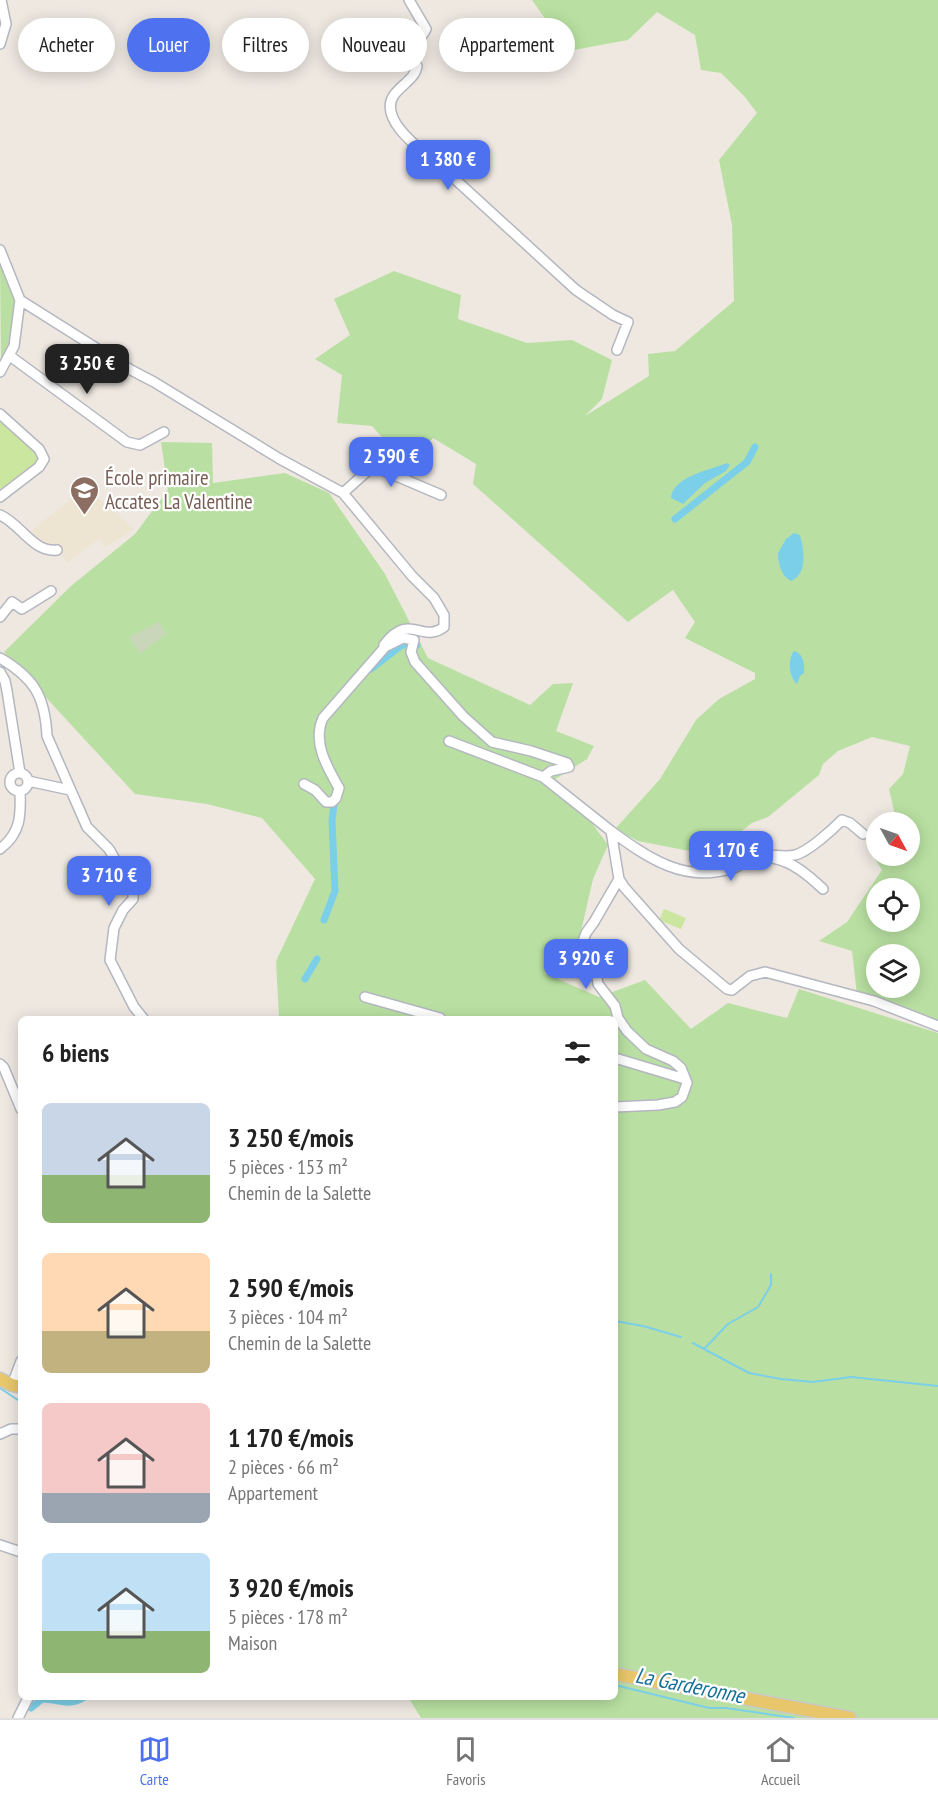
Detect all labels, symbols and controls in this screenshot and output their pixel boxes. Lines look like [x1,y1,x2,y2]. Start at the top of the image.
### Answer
chip: Acheter [18,18,115,72]
chip: Louer [127,18,210,72]
chip: Filtres [222,18,309,72]
chip: Nouveau [321,18,427,72]
chip: Appartement [439,18,575,72]
pin: 1 380 € [393,140,503,191]
text: 1 380 € [420,146,476,172]
pin: 3 250 € [32,344,142,395]
text: 3 250 € [59,350,115,376]
pin: 2 590 € [336,437,446,488]
text: 2 590 € [363,443,419,469]
place label: École primaire Accates La Valentine [105,464,253,515]
school or university icon: École primaire Accates La Valentine [68,474,100,516]
north arrow [866,812,920,866]
map controls [866,812,920,998]
pin: 1 170 € [676,831,786,882]
text: 1 170 € [703,837,759,863]
pin: 3 710 € [54,856,164,907]
text: 3 710 € [81,862,137,888]
button: locate [866,878,920,932]
pin: 3 920 € [531,939,641,990]
button: layers [866,944,920,998]
text: 3 920 € [558,945,614,971]
text: 6 biens [42,1036,109,1069]
icon: filters [561,1036,594,1069]
text: 3 250 €/mois [228,1121,354,1154]
icon: home [90,1127,162,1199]
text: 5 pièces · 153 m² [228,1154,348,1180]
text: Chemin de la Salette [228,1180,371,1206]
text: 2 590 €/mois [228,1271,354,1304]
icon: home [90,1277,162,1349]
text: 3 pièces · 104 m² [228,1304,348,1330]
text: Chemin de la Salette [228,1330,371,1356]
text: 1 170 €/mois [228,1421,354,1454]
icon: home [90,1427,162,1499]
text: 2 pièces · 66 m² [228,1454,339,1480]
text: Appartement [228,1480,318,1506]
text: 3 920 €/mois [228,1571,354,1604]
icon: home [90,1577,162,1649]
text: 5 pièces · 178 m² [228,1604,348,1630]
text: Maison [228,1630,277,1656]
water label: La Garderonne [633,1661,749,1710]
tab: Carte [138,1733,171,1789]
tab: Favoris [446,1733,486,1789]
tab: Accueil [761,1733,800,1789]

